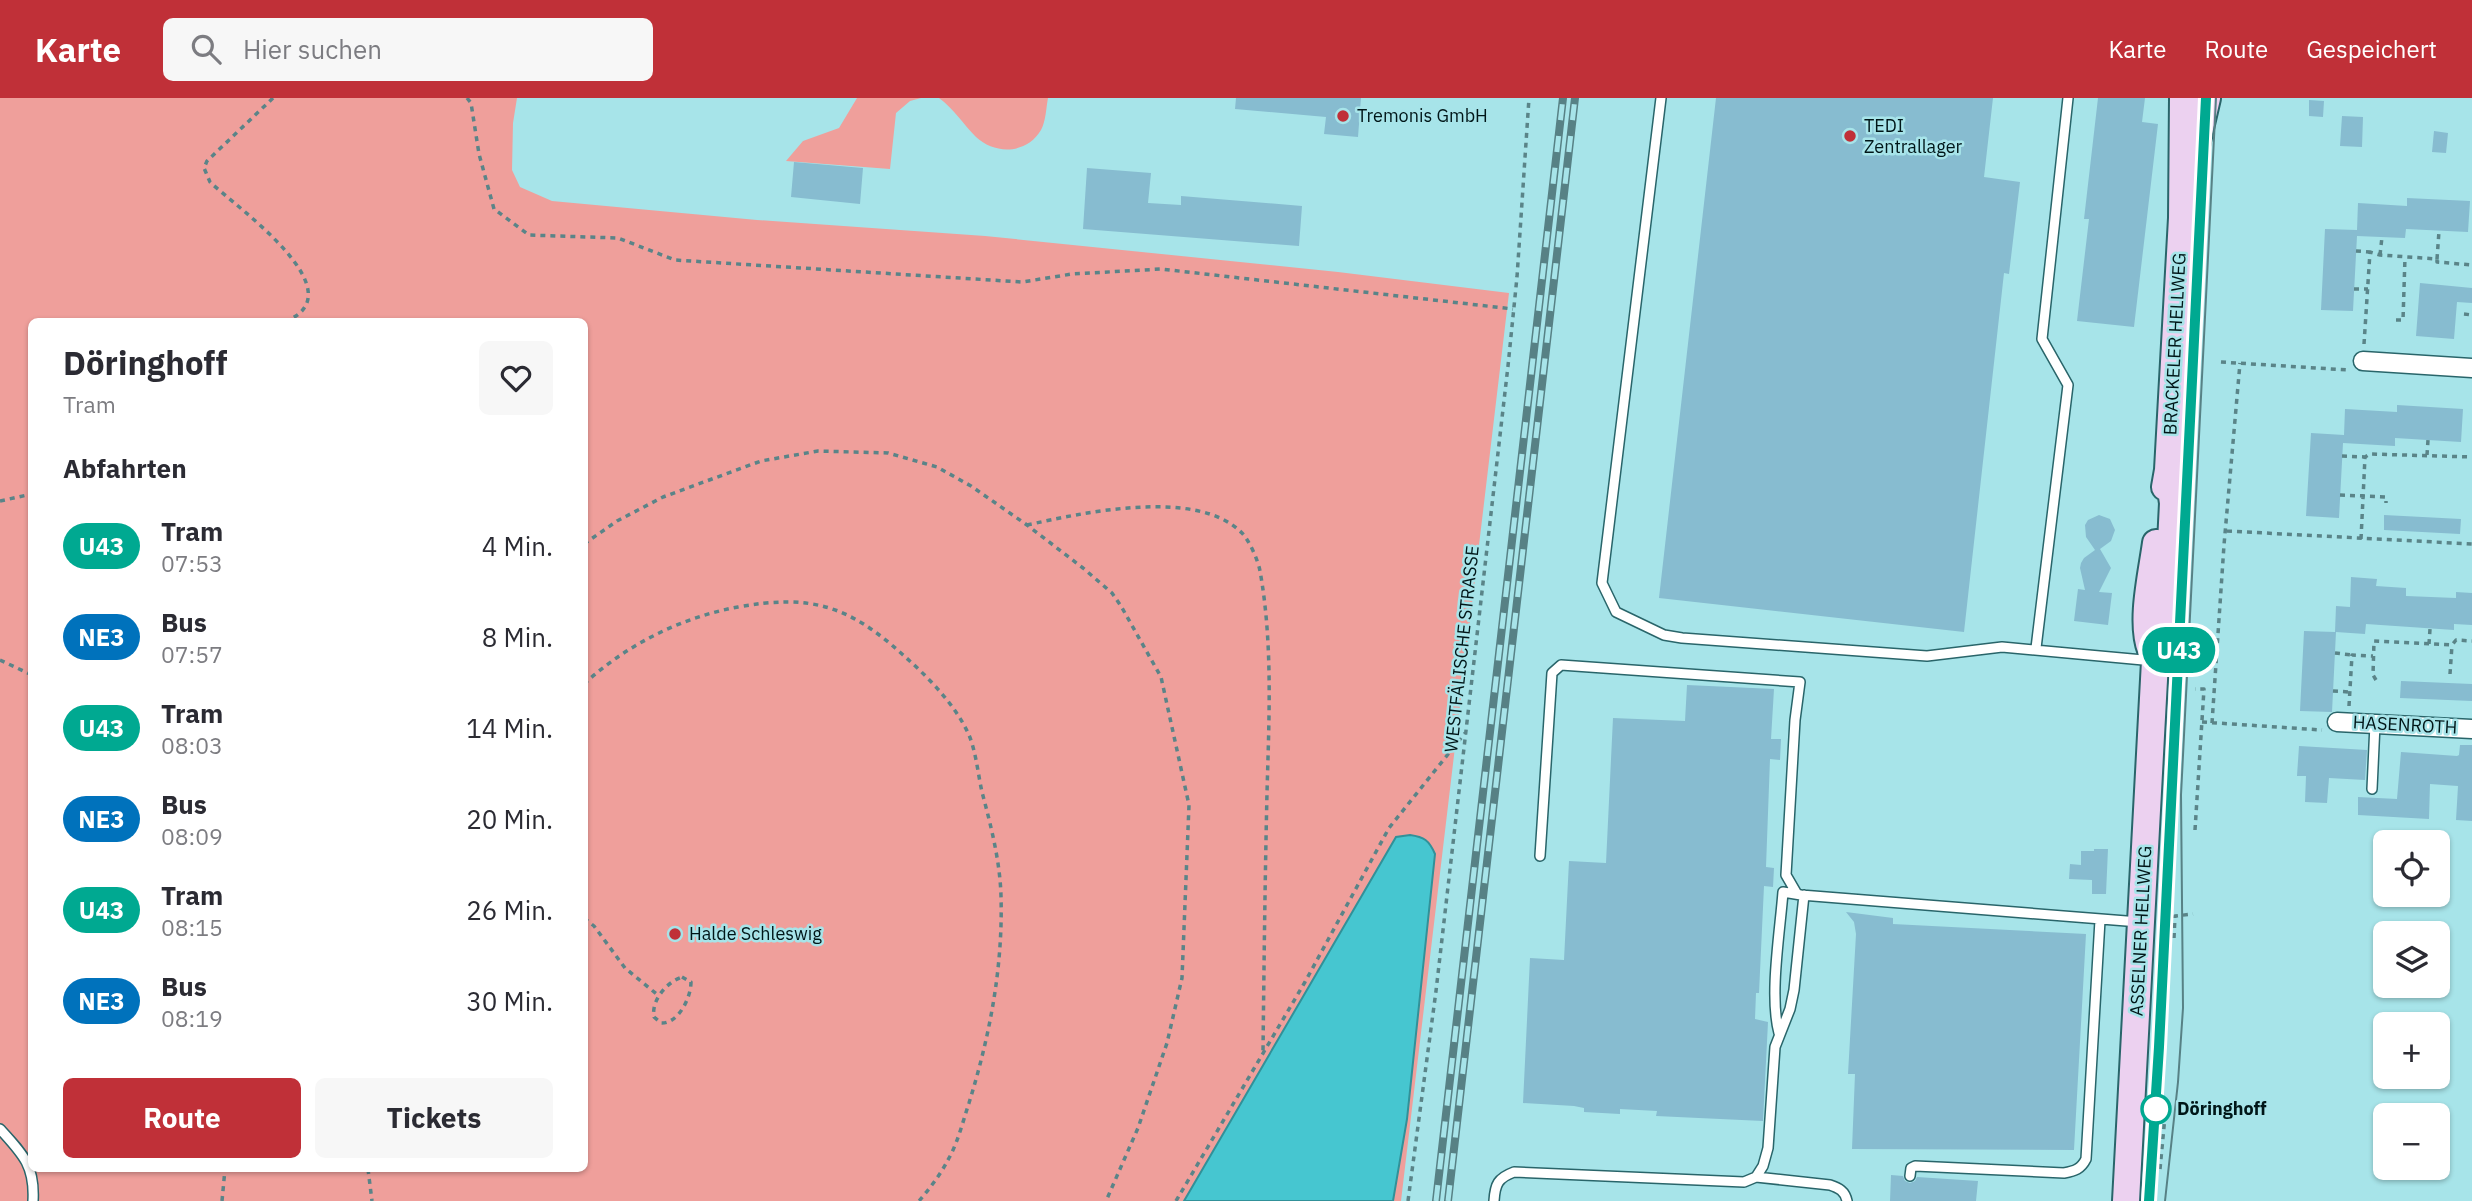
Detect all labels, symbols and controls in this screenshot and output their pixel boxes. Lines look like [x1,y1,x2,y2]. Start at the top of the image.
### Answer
search box [163,18,653,81]
text: Karte [35,28,121,71]
icon: search [187,30,225,68]
text: Hier suchen [243,32,382,66]
text: Karte [2108,33,2167,65]
text: Route [2205,33,2268,65]
text: Gespeichert [2306,33,2437,65]
place label: Tremonis GmbH [1357,104,1488,127]
marker: Tremonis GmbH [1335,108,1351,124]
place label: TEDI Zentrallager [1864,114,1963,158]
marker: TEDI Zentrallager [1842,128,1858,144]
street label: BRACKELER HELLWEG [2158,252,2191,436]
text: Döringhoff [63,341,227,384]
button: heart [479,341,553,415]
text: Tram [63,389,116,419]
text: Abfahrten [63,451,187,485]
text: Tram [161,514,223,548]
text: 4 Min. [482,529,553,563]
text: U43 [79,530,124,562]
street label: WESTFÄLISCHE STRASSE [1439,544,1484,754]
text: 07:53 [161,548,223,578]
text: Bus [161,605,207,639]
text: 8 Min. [482,620,553,654]
text: NE3 [78,621,125,653]
line badge: U43 [2139,627,2219,673]
text: U43 [2156,634,2202,666]
text: 07:57 [161,639,223,669]
text: Tram [161,696,223,730]
street label: HASENROTH [2352,710,2458,739]
text: 14 Min. [466,711,553,745]
text: U43 [79,712,124,744]
text: 08:03 [161,730,223,760]
text: Bus [161,787,207,821]
text: 20 Min. [466,802,553,836]
text: NE3 [78,803,125,835]
text: 08:09 [161,821,223,851]
map controls [2373,830,2450,1180]
button: locate [2373,830,2450,907]
street label: ASSELNER HELLWEG [2125,845,2156,1017]
text: Tram [161,878,223,912]
text: 26 Min. [466,893,553,927]
text: U43 [79,894,124,926]
text: 08:15 [161,912,223,942]
button: layers [2373,921,2450,998]
place label: Halde Schleswig [689,922,822,945]
marker: Halde Schleswig [667,926,683,942]
text: Bus [161,969,207,1003]
text: 30 Min. [466,984,553,1018]
text: NE3 [78,985,125,1017]
text: 08:19 [161,1003,223,1033]
button: + [2373,1012,2450,1089]
button: Route [63,1078,301,1158]
button: Tickets [315,1078,553,1158]
marker: Döringhoff [2141,1094,2171,1124]
place label: Döringhoff [2177,1097,2267,1120]
button: − [2373,1103,2450,1180]

